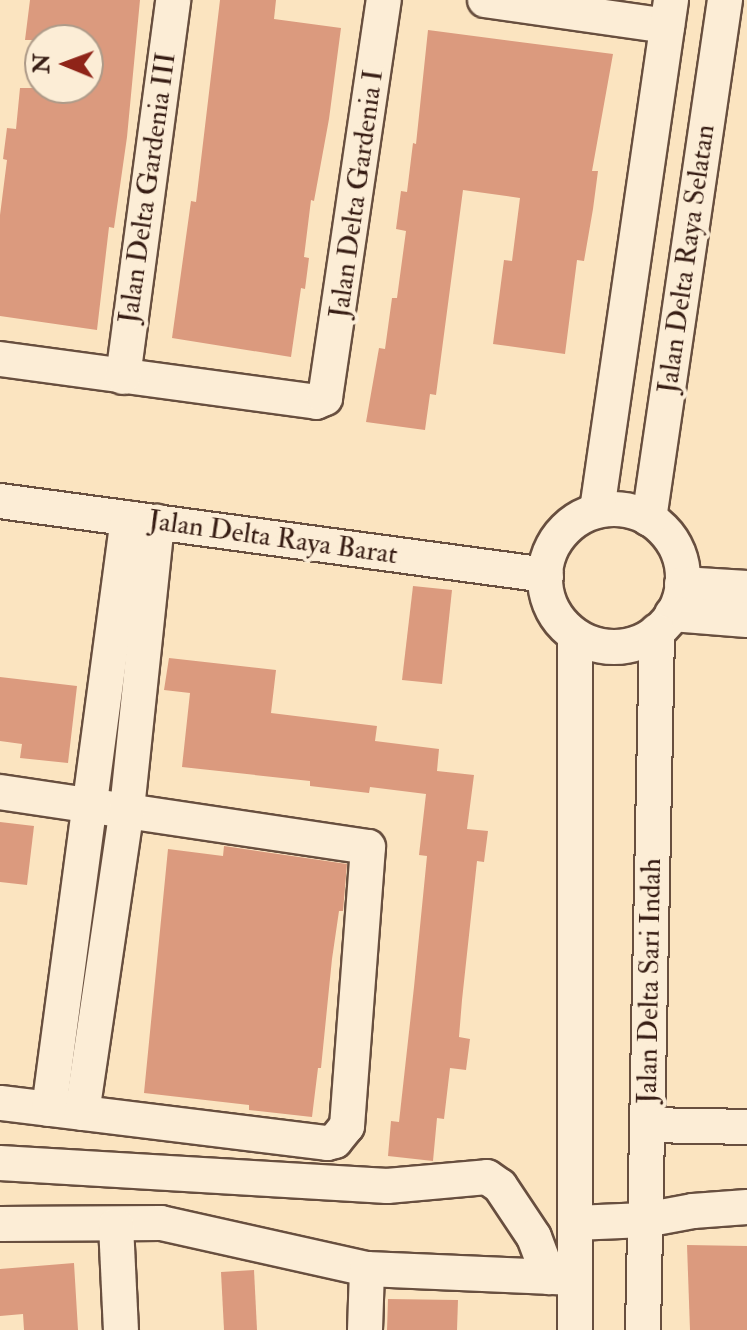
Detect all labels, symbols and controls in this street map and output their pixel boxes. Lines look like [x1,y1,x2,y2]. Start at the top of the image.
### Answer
north arrow [24,24,104,104]
street label: Jalan Delta Gardenia III [112,50,184,326]
text: N [28,54,56,74]
street label: Jalan Delta Gardenia I [323,68,391,320]
street label: Jalan Delta Raya Selatan [651,122,723,396]
street label: Jalan Delta Raya Barat [146,504,400,572]
street label: Jalan Delta Sari Indah [631,858,669,1104]

